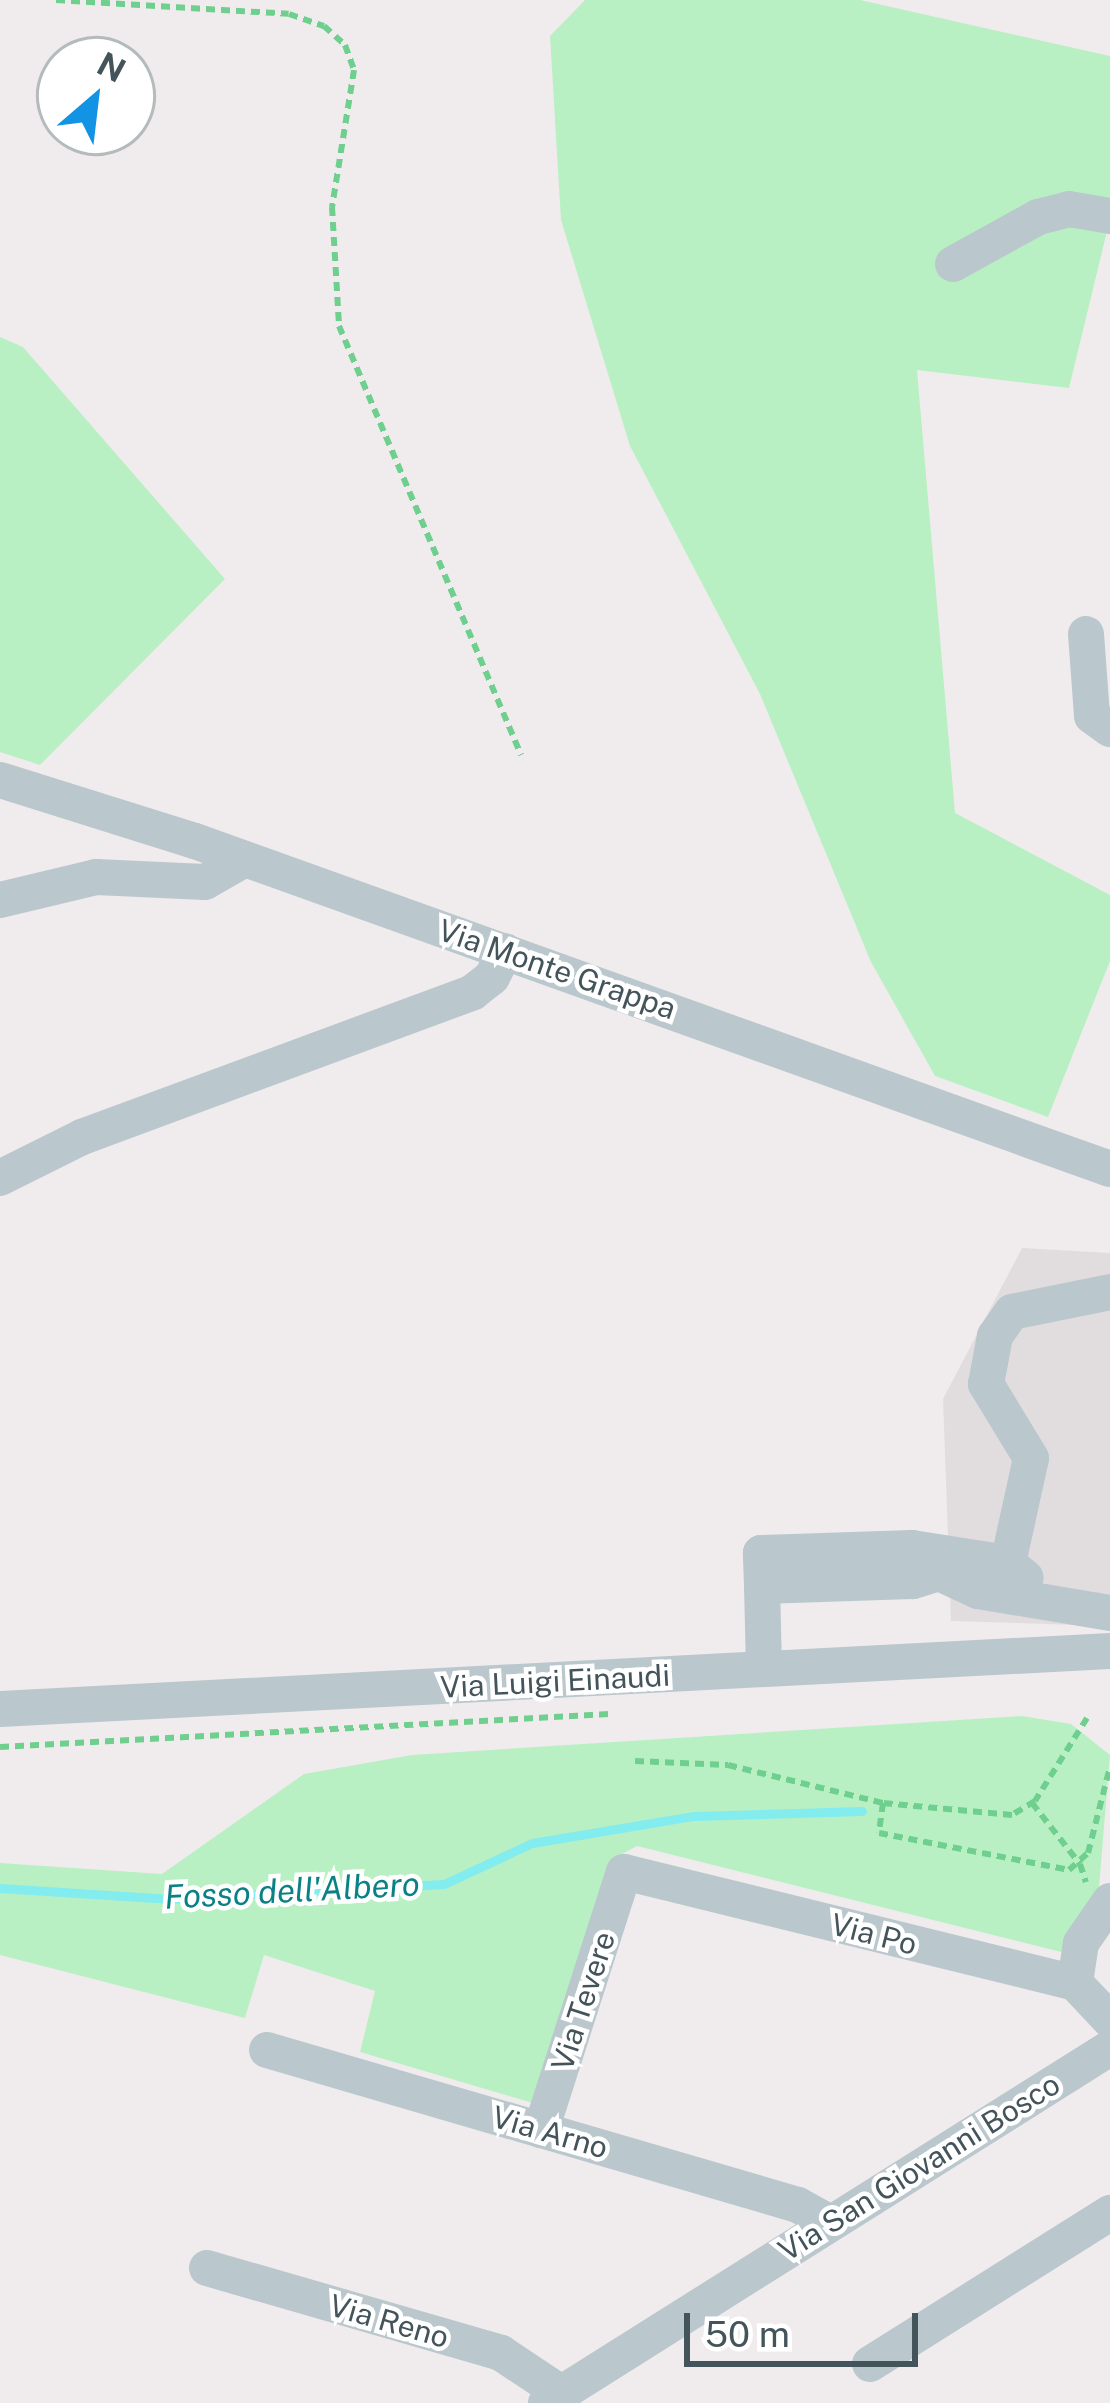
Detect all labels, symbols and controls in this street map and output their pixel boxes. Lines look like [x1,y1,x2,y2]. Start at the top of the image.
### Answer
north arrow [36,36,156,156]
text: N [91,44,132,90]
street label: Via Monte Grappa [433,911,681,1027]
street label: Via Luigi Einaudi [439,1657,671,1705]
water label: Fosso dell'Albero [163,1865,421,1917]
street label: Via Po [827,1906,921,1962]
street label: Via Tevere [544,1927,622,2075]
street label: Via San Giovanni Bosco [772,2066,1066,2268]
street label: Via Arno [488,2098,612,2166]
street label: Via Reno [325,2287,453,2355]
scale bar [690,2289,924,2363]
text: 50 m [705,2313,790,2355]

